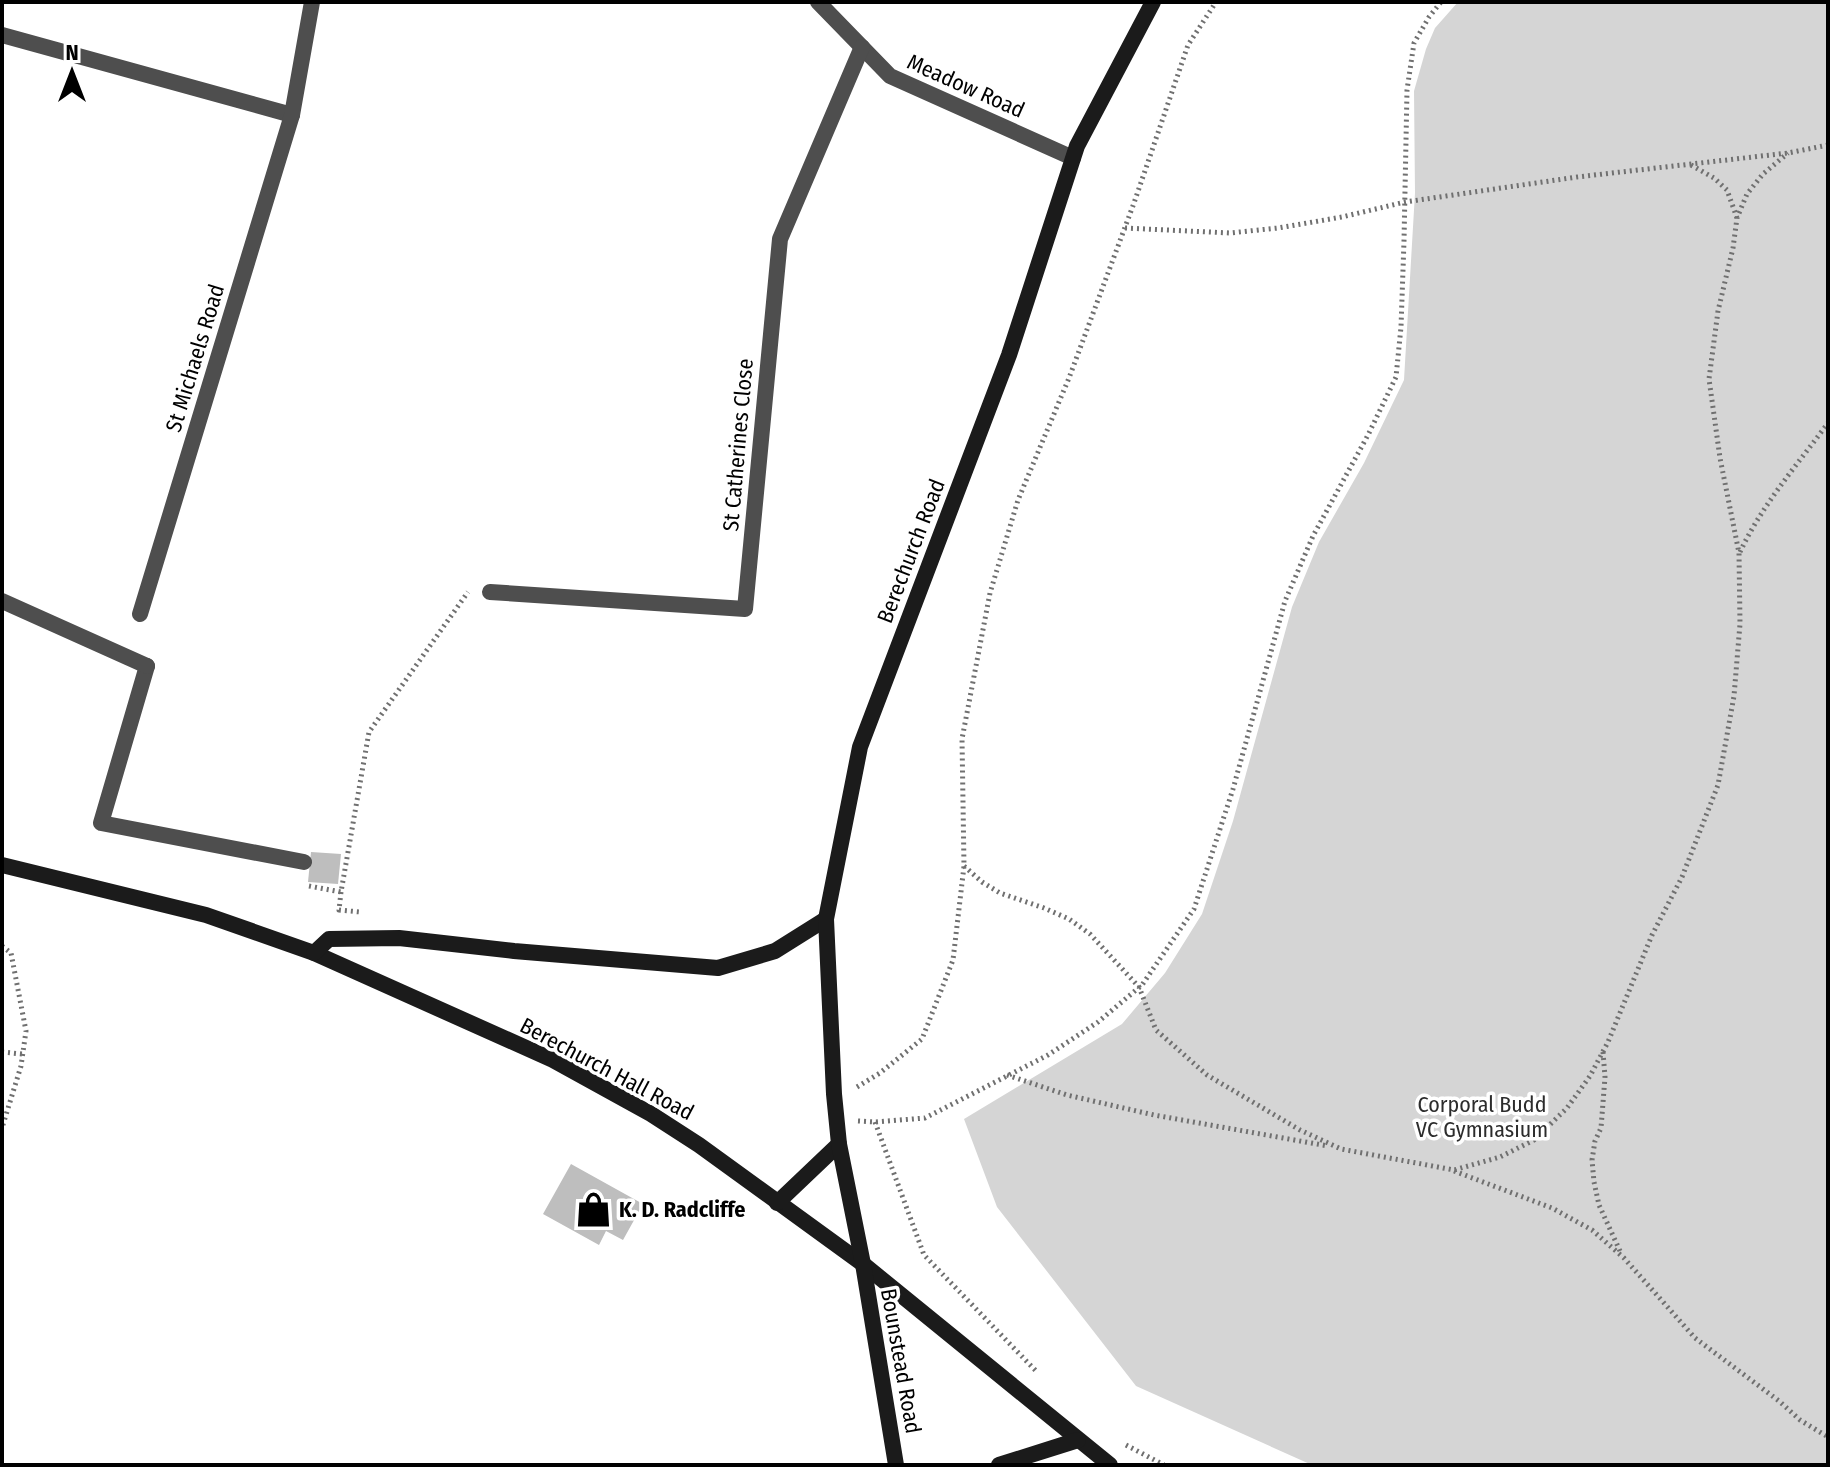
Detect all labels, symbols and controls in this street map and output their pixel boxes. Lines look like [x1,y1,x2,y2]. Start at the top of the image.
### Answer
north arrow [32,32,112,112]
text: N [65,39,79,66]
street label: Meadow Road [903,48,1029,124]
street label: St Michaels Road [160,281,230,435]
street label: St Catherines Close [717,357,759,533]
street label: Berechurch Road [871,475,951,627]
street label: Berechurch Hall Road [516,1012,698,1126]
park label: Corporal Budd VC Gymnasium [1416,1091,1548,1143]
shop icon: K. D. Radcliffe [574,1190,612,1228]
place label: K. D. Radcliffe [619,1196,745,1223]
street label: Bounstead Road [875,1286,927,1436]

